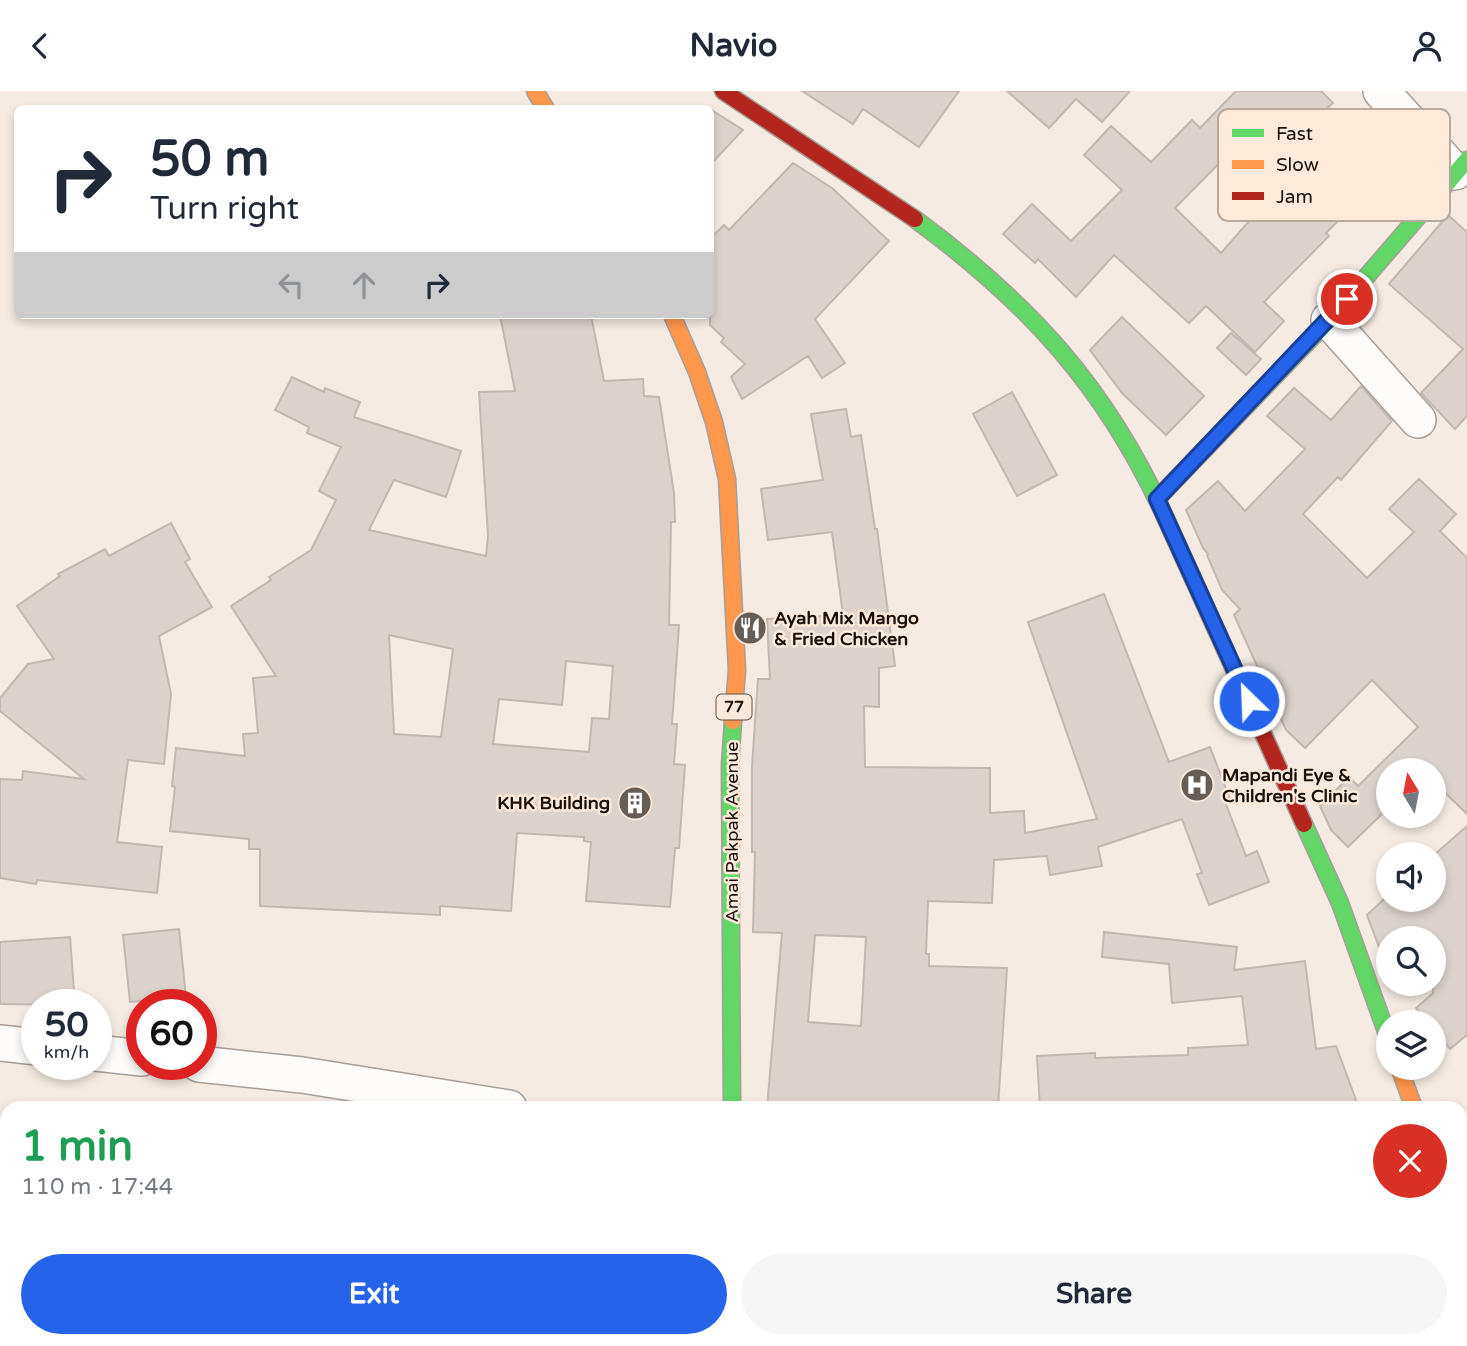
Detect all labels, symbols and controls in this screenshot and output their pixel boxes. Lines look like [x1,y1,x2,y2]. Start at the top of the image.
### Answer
icon: back [21,27,59,65]
text: Navio [690,27,777,65]
icon: person [1408,27,1446,65]
legend [1218,109,1450,221]
text: Fast [1276,123,1313,145]
text: 50 m [150,130,269,189]
icon: right [35,133,126,224]
text: Slow [1276,154,1319,176]
text: Jam [1276,186,1313,208]
text: Turn right [150,190,299,228]
icon: left [272,266,310,304]
icon: ahead [345,266,383,304]
icon: right [418,266,456,304]
pin [1317,269,1377,329]
icon: arrive [1328,280,1366,318]
place label: Ayah Mix Mango & Fried Chicken [774,607,919,650]
restaurant icon: Ayah Mix Mango & Fried Chicken [731,609,769,647]
position arrow [1212,664,1286,738]
road number: 77 [716,695,752,719]
street label: Amai Pakpak Avenue [721,741,743,923]
north arrow [1376,758,1446,828]
map controls [1376,758,1446,1080]
place label: Mapandi Eye & Children's Clinic [1222,764,1358,807]
hospital icon: Mapandi Eye & Children's Clinic [1178,766,1216,804]
building icon: KHK Building [616,784,654,822]
place label: KHK Building [497,792,610,814]
button: sound [1376,842,1446,912]
button: search [1376,926,1446,996]
speed limit sign: 60 [126,989,217,1080]
text: 50 [45,1004,88,1046]
button: layers [1376,1010,1446,1080]
text: km/h [44,1041,89,1063]
text: 1 min [21,1121,133,1172]
button: close [1373,1124,1447,1198]
text: 110 m · 17:44 [21,1173,173,1201]
button: Exit [21,1254,727,1334]
button: Share [741,1254,1447,1334]

